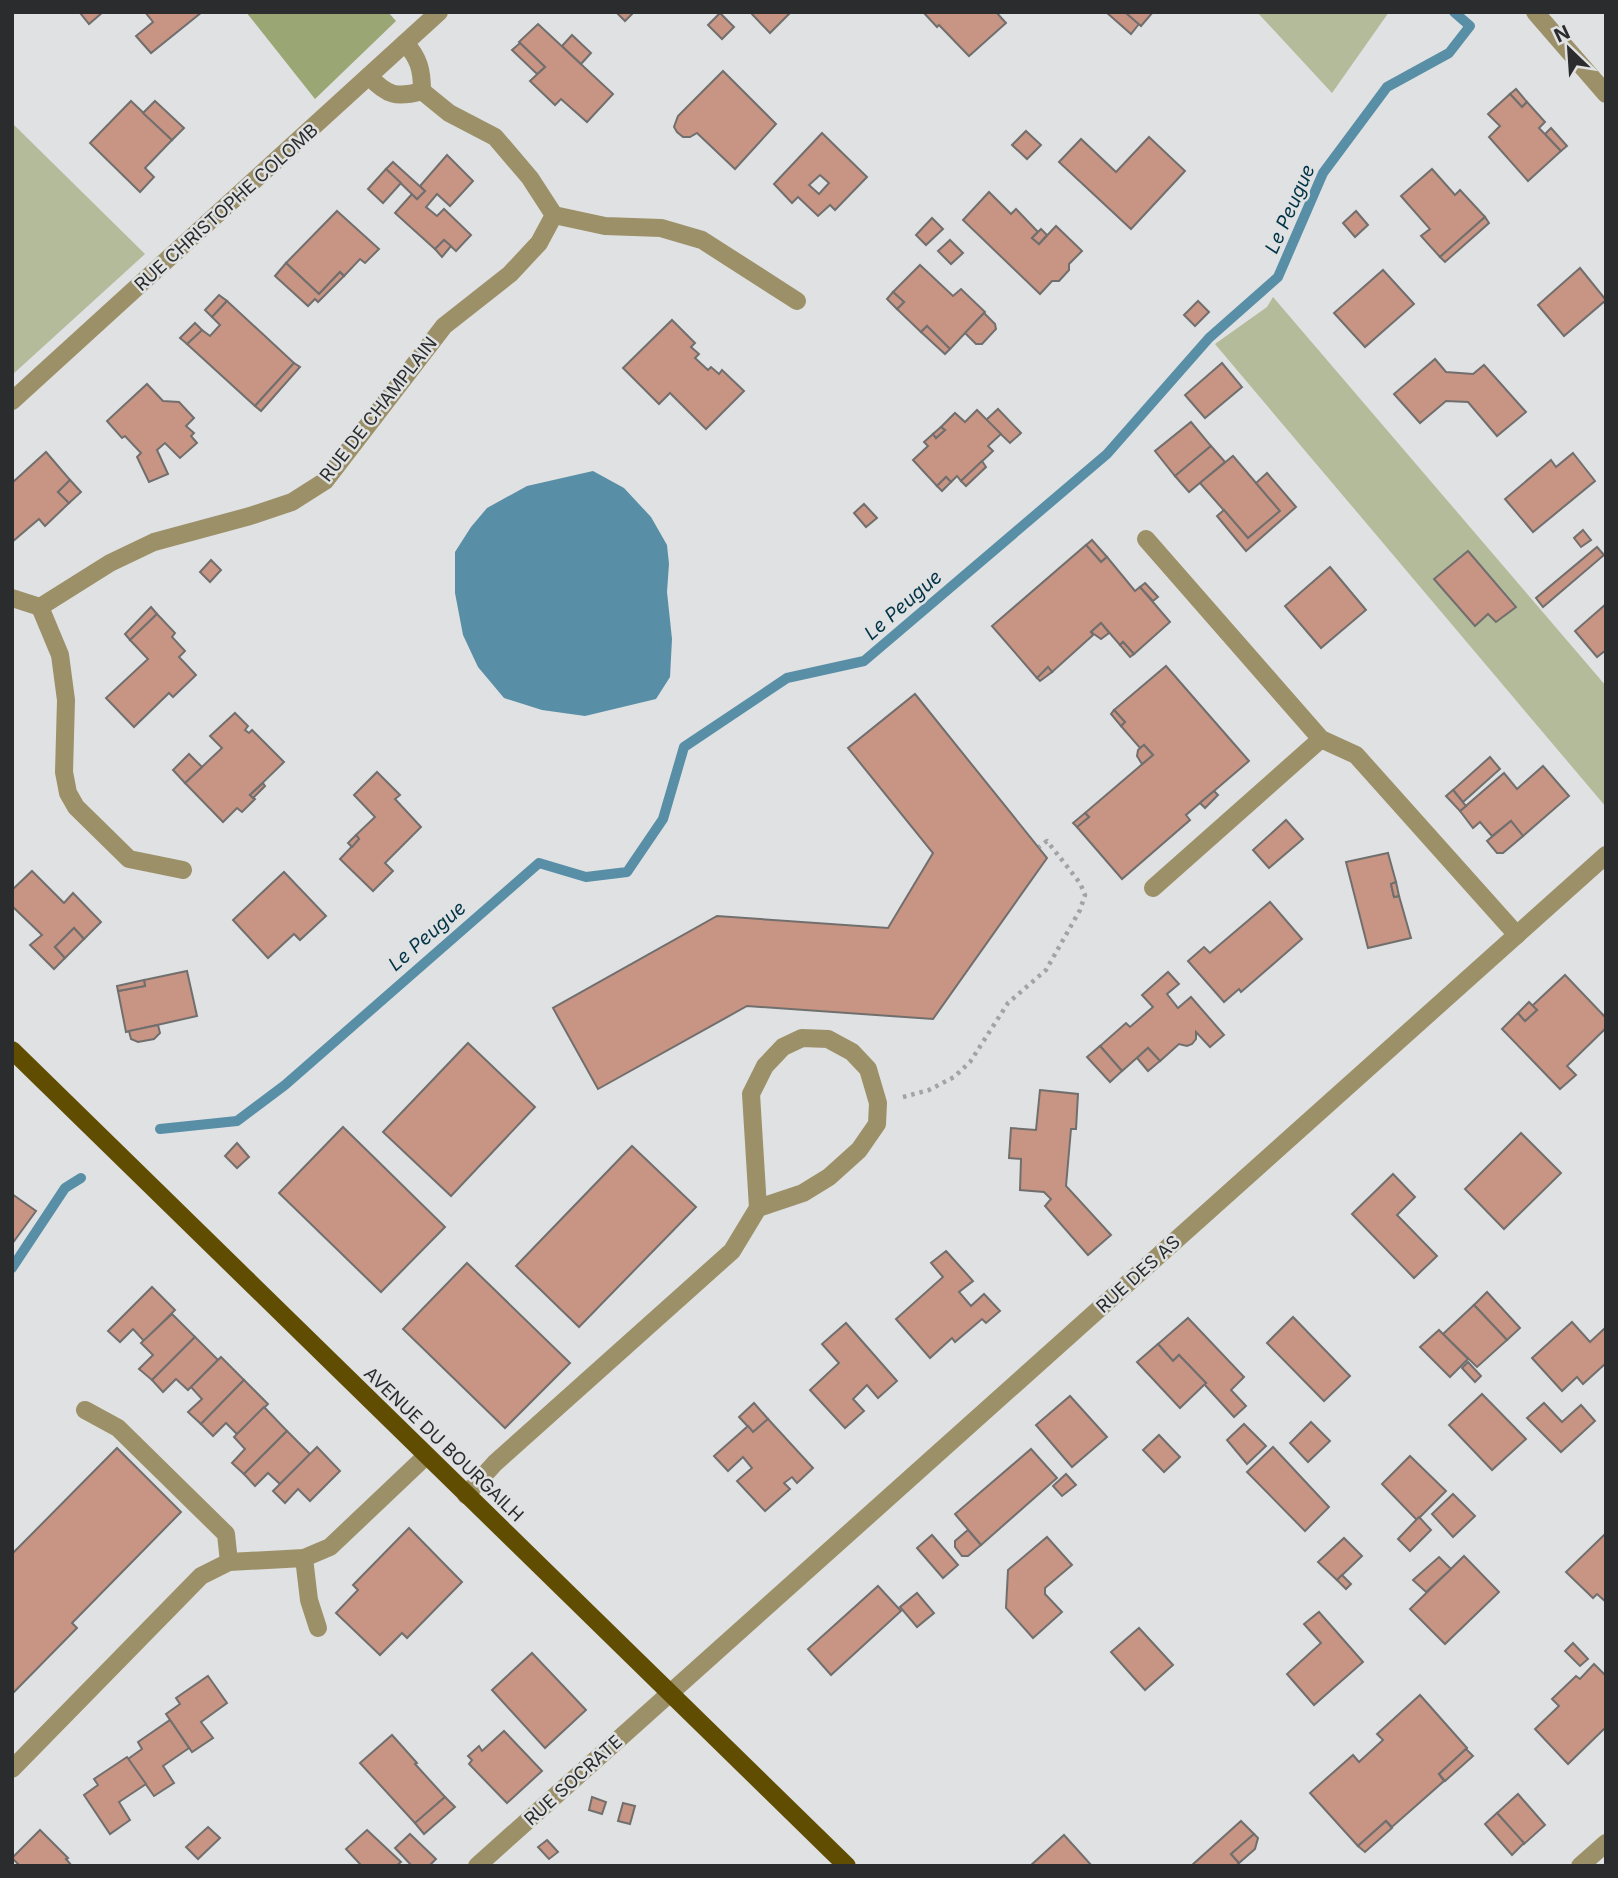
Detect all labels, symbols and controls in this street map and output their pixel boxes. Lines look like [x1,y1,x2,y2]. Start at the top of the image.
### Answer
north arrow [1534,14,1604,84]
text: N [1551,21,1573,48]
street label: RUE CHRISTOPHE COLOMB [130,119,322,295]
water label: Le Peugue [1260,161,1320,257]
street label: RUE DE CHAMPLAIN [315,333,441,485]
water label: Le Peugue [860,565,946,645]
water label: Le Peugue [384,896,470,976]
street label: RUE DES AS [1092,1231,1184,1317]
street label: AVENUE DU BOURGAILH [360,1362,528,1526]
street label: RUE SOCRATE [520,1731,626,1829]

